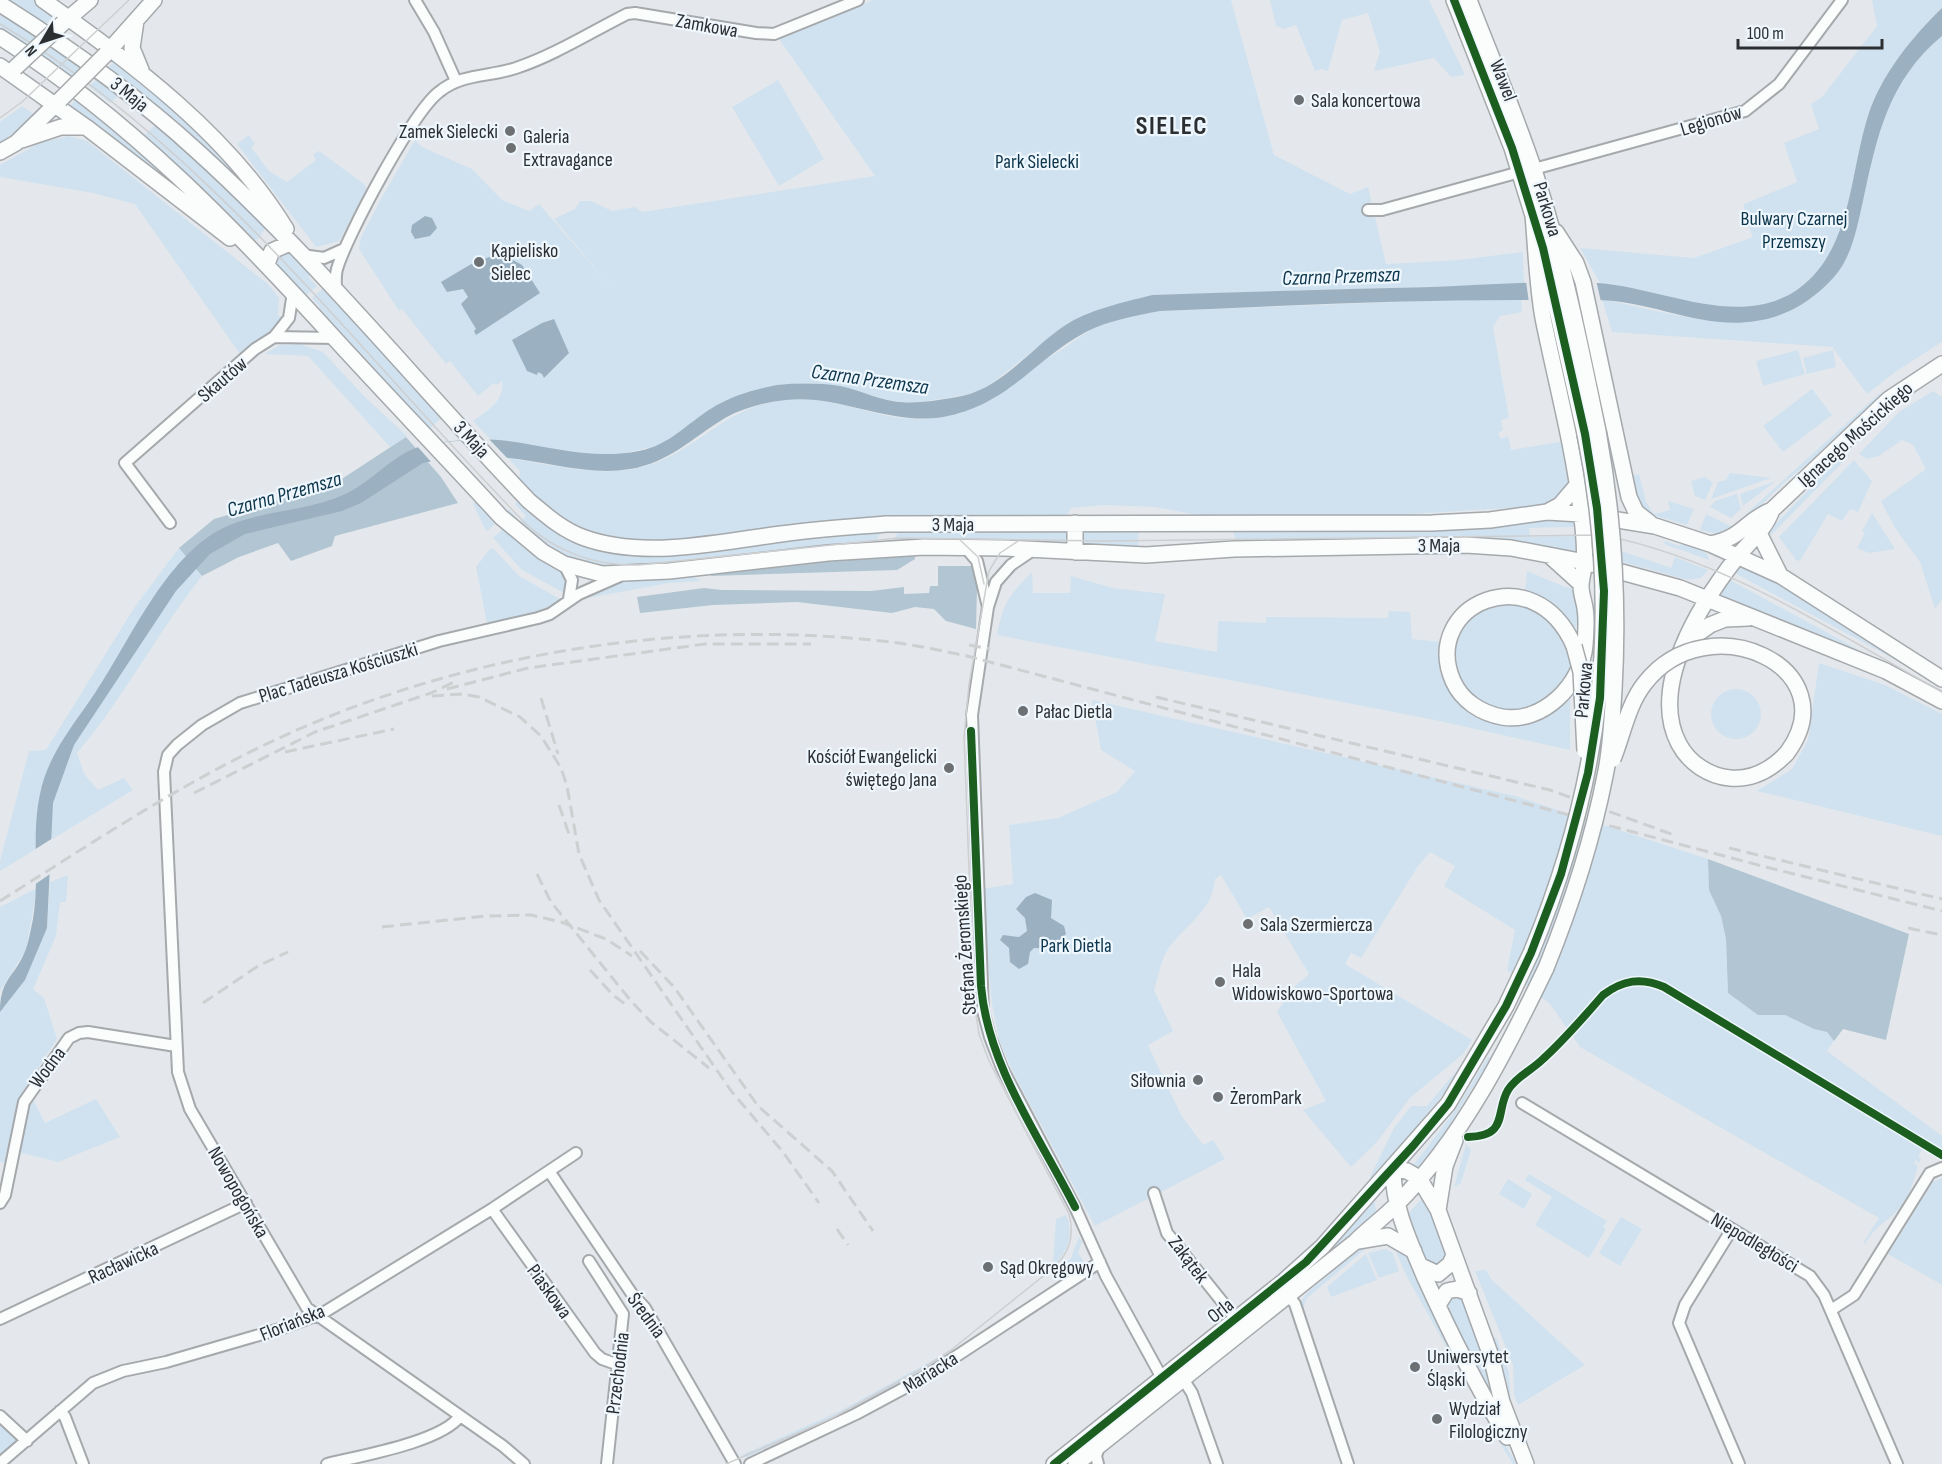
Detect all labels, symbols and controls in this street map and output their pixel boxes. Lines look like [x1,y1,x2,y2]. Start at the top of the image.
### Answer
street label: Zamkowa [674,9,740,43]
north arrow [12,12,72,72]
scale bar [1738,12,1882,50]
text: 100 m [1747,23,1784,44]
text: N [21,41,42,60]
street label: Wawel [1484,56,1522,105]
street label: 3 Maja [105,72,153,117]
place label: Sala koncertowa [1311,89,1421,113]
marker: Sala koncertowa [1292,93,1306,107]
street label: Legionów [1678,100,1745,142]
district label: SIELEC [1136,111,1208,142]
place label: Zamek Sielecki [399,120,498,144]
marker: Zamek Sielecki [503,124,517,138]
place label: Galeria Extravagance [523,125,613,172]
marker: Galeria Extravagance [504,141,518,155]
park label: Park Sielecki [995,150,1079,174]
street label: Parkowa [1527,179,1567,239]
park label: Bulwary Czarnej Przemszy [1741,207,1847,254]
place label: Kąpielisko Sielec [491,239,558,286]
marker: Kąpielisko Sielec [472,255,486,269]
water label: Czarna Przemsza [1282,262,1401,291]
street label: Skautów [193,352,252,408]
water label: Czarna Przemsza [810,359,931,400]
street label: Ignacego Mościckiego [1793,377,1918,493]
street label: 3 Maja [448,416,495,463]
water label: Czarna Przemsza [224,466,345,523]
street label: 3 Maja [932,513,974,537]
street label: 3 Maja [1418,534,1460,558]
street label: Plac Tadeusza Kościuszki [256,637,421,709]
street label: Parkowa [1570,661,1598,719]
place label: Pałac Dietla [1035,700,1113,724]
marker: Pałac Dietla [1016,704,1030,718]
place label: Kościół Ewangelicki świętego Jana [807,745,937,792]
marker: Kościół Ewangelicki świętego Jana [942,761,956,775]
street label: Stefana Żeromskiego [948,874,982,1016]
place label: Sala Szermiercza [1260,913,1373,937]
marker: Sala Szermiercza [1241,917,1255,931]
park label: Park Dietla [1040,934,1112,958]
place label: Hala Widowiskowo-Sportowa [1232,959,1394,1006]
marker: Hala Widowiskowo-Sportowa [1213,975,1227,989]
street label: Wodna [24,1042,71,1093]
place label: Siłownia [1131,1069,1186,1093]
marker: Siłownia [1191,1073,1205,1087]
place label: ŻeromPark [1230,1086,1302,1110]
marker: ŻeromPark [1211,1090,1225,1104]
street label: Nowopogońska [202,1142,274,1243]
street label: Niepodległości [1706,1207,1802,1278]
street label: Zakątek [1163,1231,1214,1288]
street label: Racławicka [85,1236,162,1289]
place label: Sąd Okręgowy [1000,1256,1094,1280]
street label: Piaskowa [521,1260,577,1323]
marker: Sąd Okręgowy [981,1260,995,1274]
street label: Średnia [622,1288,671,1343]
street label: Orla [1203,1293,1239,1329]
street label: Floriańska [256,1299,328,1347]
street label: Przechodnia [601,1331,635,1415]
place label: Uniwersytet Śląski [1427,1345,1509,1392]
street label: Mariacka [899,1347,962,1399]
marker: Uniwersytet Śląski [1408,1360,1422,1374]
place label: Wydział Filologiczny [1449,1397,1528,1444]
marker: Wydział Filologiczny [1430,1412,1444,1426]

